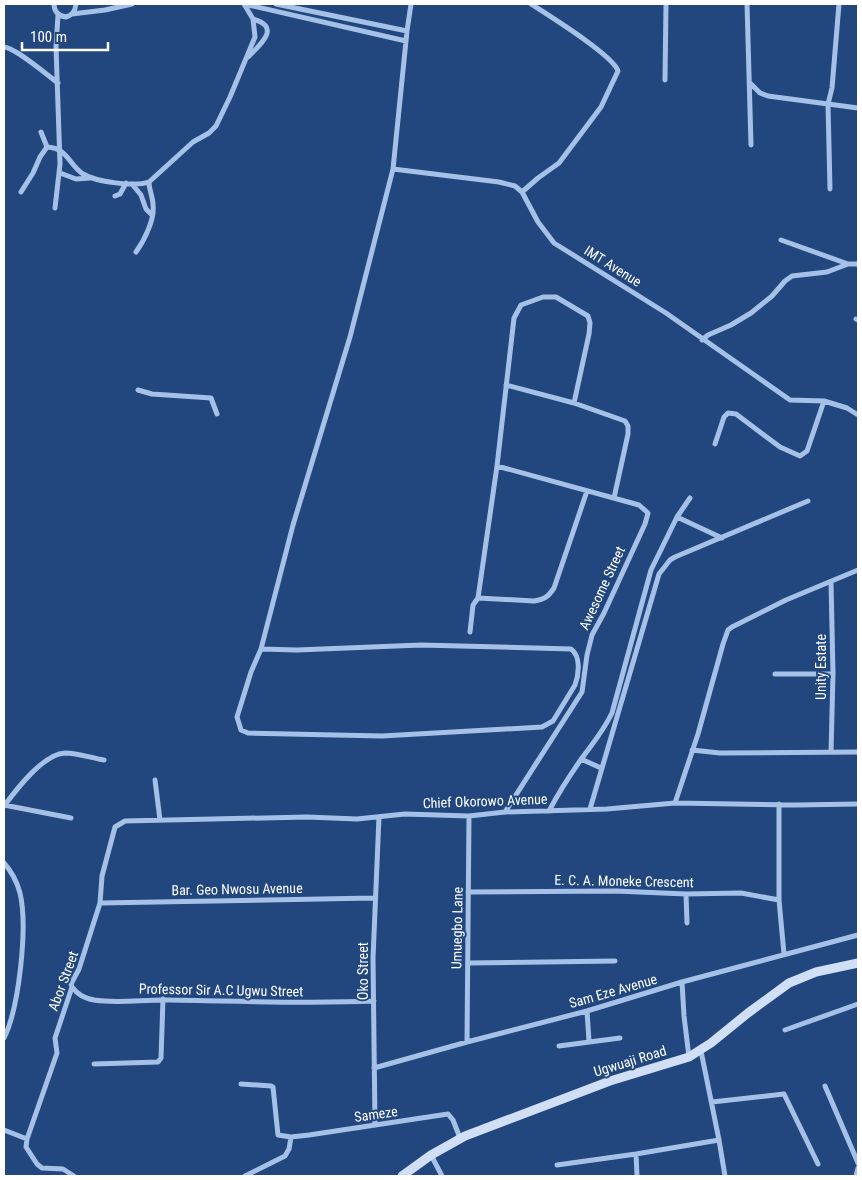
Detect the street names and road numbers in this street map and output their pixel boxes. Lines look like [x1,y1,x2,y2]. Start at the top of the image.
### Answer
street label: IMT Avenue [581,242,645,290]
street label: Awesome Street [576,544,628,632]
street label: Unity Estate [813,634,829,700]
street label: Chief Okorowo Avenue [422,791,548,811]
street label: E. C. A. Moneke Crescent [554,872,694,890]
street label: Bar. Geo Nwosu Avenue [171,880,303,898]
street label: Umuegbo Lane [448,886,466,969]
street label: Oko Street [355,942,371,1000]
street label: Abor Street [45,949,81,1013]
street label: Sam Eze Avenue [567,971,659,1011]
street label: Professor Sir A.C Ugwu Street [139,981,303,999]
street label: Ugwuaji Road [592,1042,668,1080]
street label: Sameze [353,1103,399,1125]

